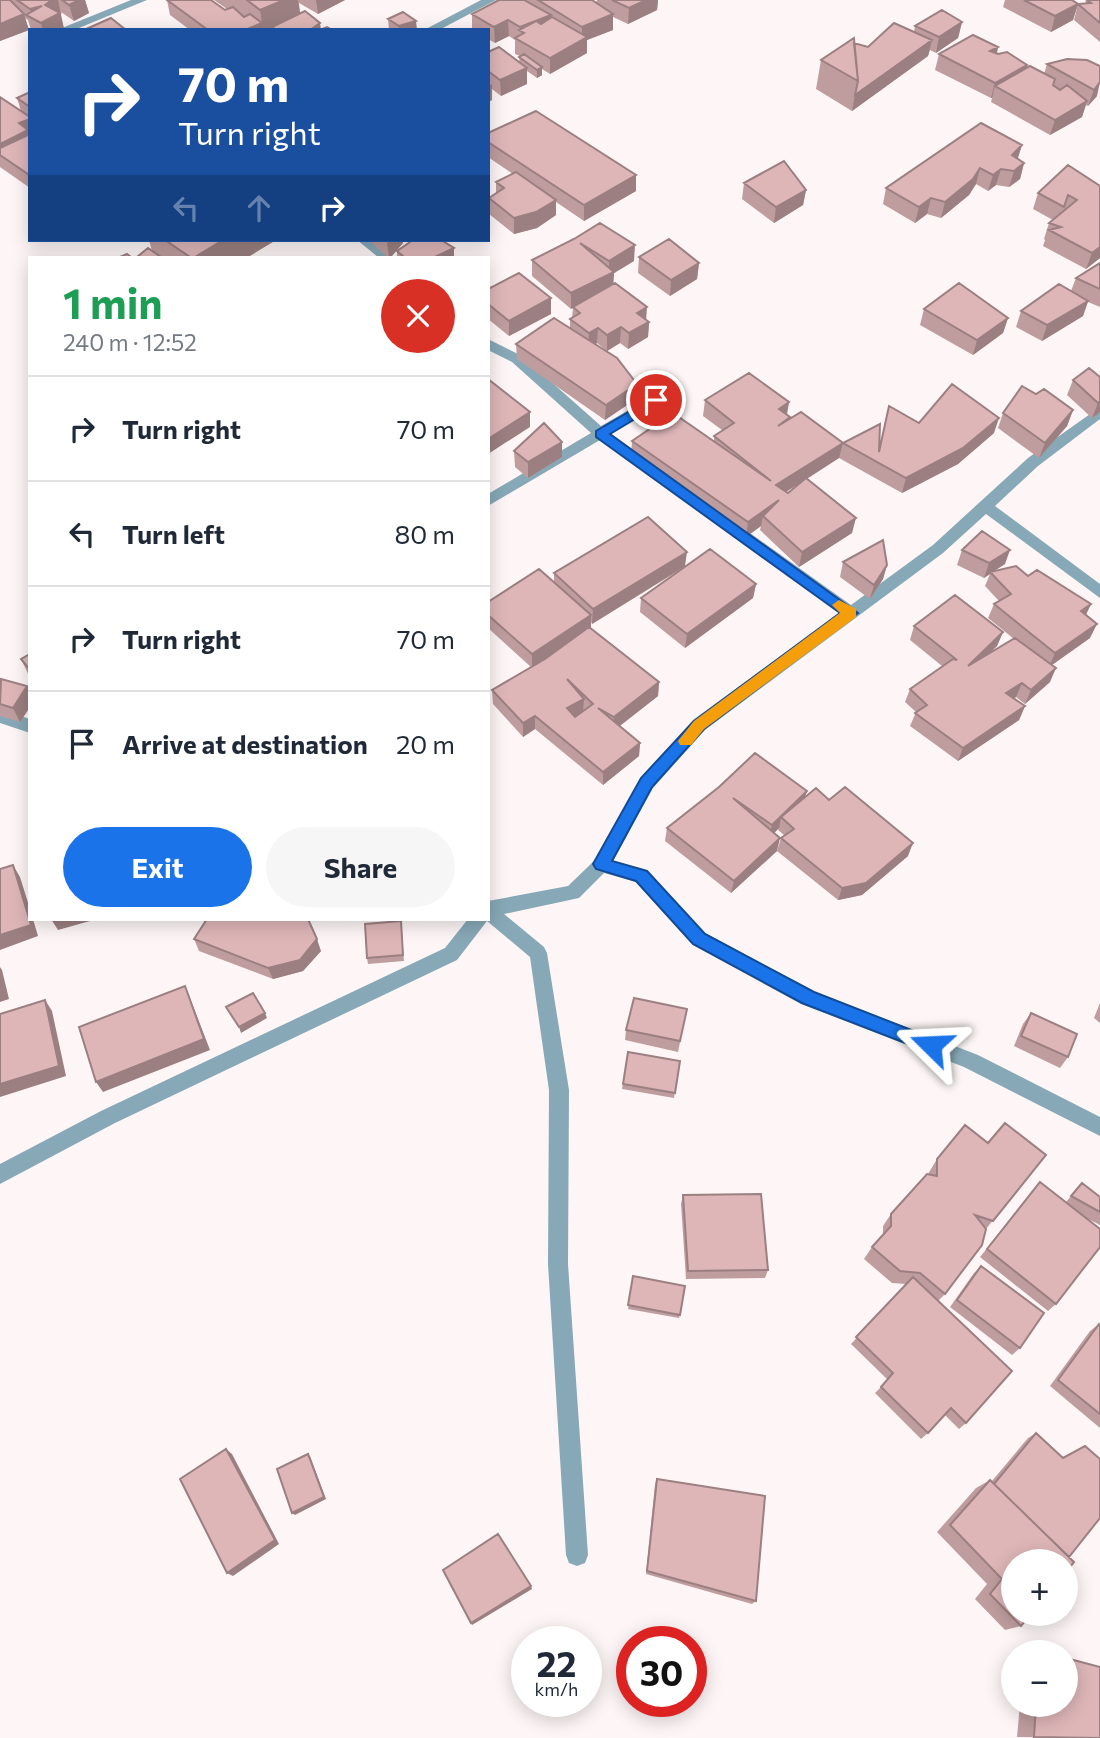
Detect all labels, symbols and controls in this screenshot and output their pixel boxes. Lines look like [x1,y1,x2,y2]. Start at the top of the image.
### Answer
text: 70 m [178,52,289,112]
icon: right [63,56,154,147]
text: Turn right [178,112,321,152]
icon: left [167,189,205,227]
icon: ahead [240,189,278,227]
icon: right [313,189,351,227]
text: 1 min [63,276,163,328]
button: close [381,279,455,353]
text: 240 m · 12:52 [63,328,197,356]
pin [626,370,686,430]
icon: arrive [637,381,675,419]
icon: right [63,410,101,448]
text: Turn right [122,413,241,444]
text: 70 m [397,413,455,444]
icon: left [63,515,101,553]
text: Turn left [122,518,225,549]
text: 80 m [395,518,455,549]
icon: right [63,620,101,658]
text: Turn right [122,623,241,654]
text: 70 m [397,623,455,654]
icon: arrive [63,725,101,763]
text: Arrive at destination [122,728,368,759]
text: 20 m [396,728,455,759]
button: Exit [63,827,252,907]
button: Share [266,827,455,907]
position arrow [894,1008,968,1082]
map controls [1001,1549,1078,1717]
button: + [1001,1549,1078,1626]
speed limit sign: 30 [616,1626,707,1717]
button: − [1001,1640,1078,1717]
text: 22 [537,1641,576,1684]
text: km/h [535,1678,578,1700]

